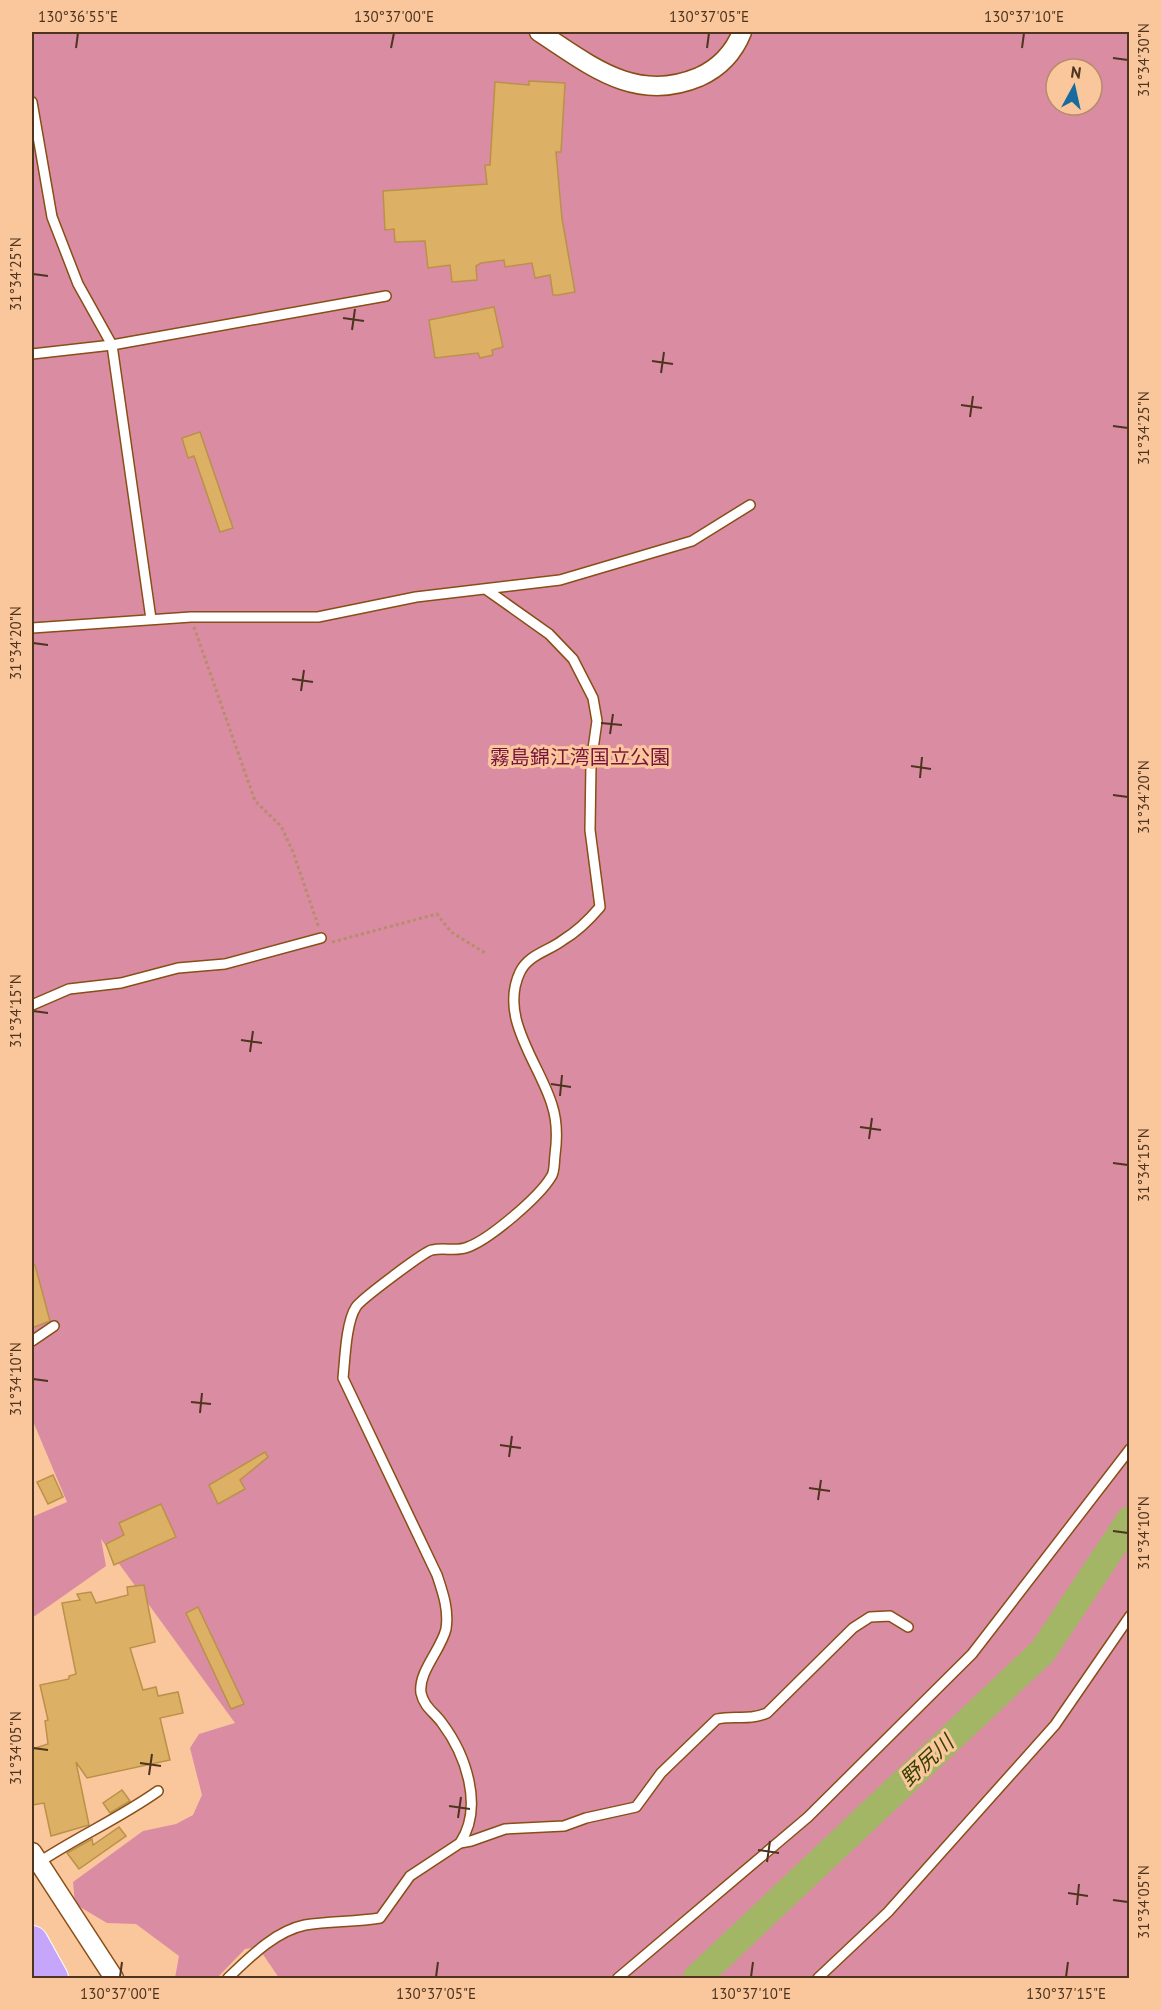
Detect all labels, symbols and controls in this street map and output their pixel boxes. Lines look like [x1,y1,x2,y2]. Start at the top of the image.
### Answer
text: 130°36'55"E [38,7,118,26]
text: 130°37'00"E [354,7,434,26]
text: 130°37'05"E [669,7,749,26]
text: 130°37'10"E [984,7,1064,26]
text: 31°34'30"N [1134,23,1153,97]
north arrow [1044,57,1104,117]
text: N [1069,62,1083,83]
text: 31°34'25"N [6,237,25,311]
text: 31°34'25"N [1134,391,1153,465]
text: 31°34'20"N [6,606,25,680]
park label: 霧島錦江湾国立公園 [490,744,670,770]
text: 31°34'20"N [1134,760,1153,834]
text: 31°34'15"N [6,974,25,1048]
text: 31°34'15"N [1134,1128,1153,1202]
text: 31°34'10"N [6,1342,25,1416]
text: 31°34'10"N [1134,1496,1153,1570]
text: 31°34'05"N [6,1711,25,1785]
water label: 野尻川 [894,1728,960,1792]
text: 31°34'05"N [1134,1865,1153,1939]
text: 130°37'00"E [80,1984,160,2003]
text: 130°37'05"E [396,1984,476,2003]
text: 130°37'10"E [711,1984,791,2003]
text: 130°37'15"E [1026,1984,1106,2003]

